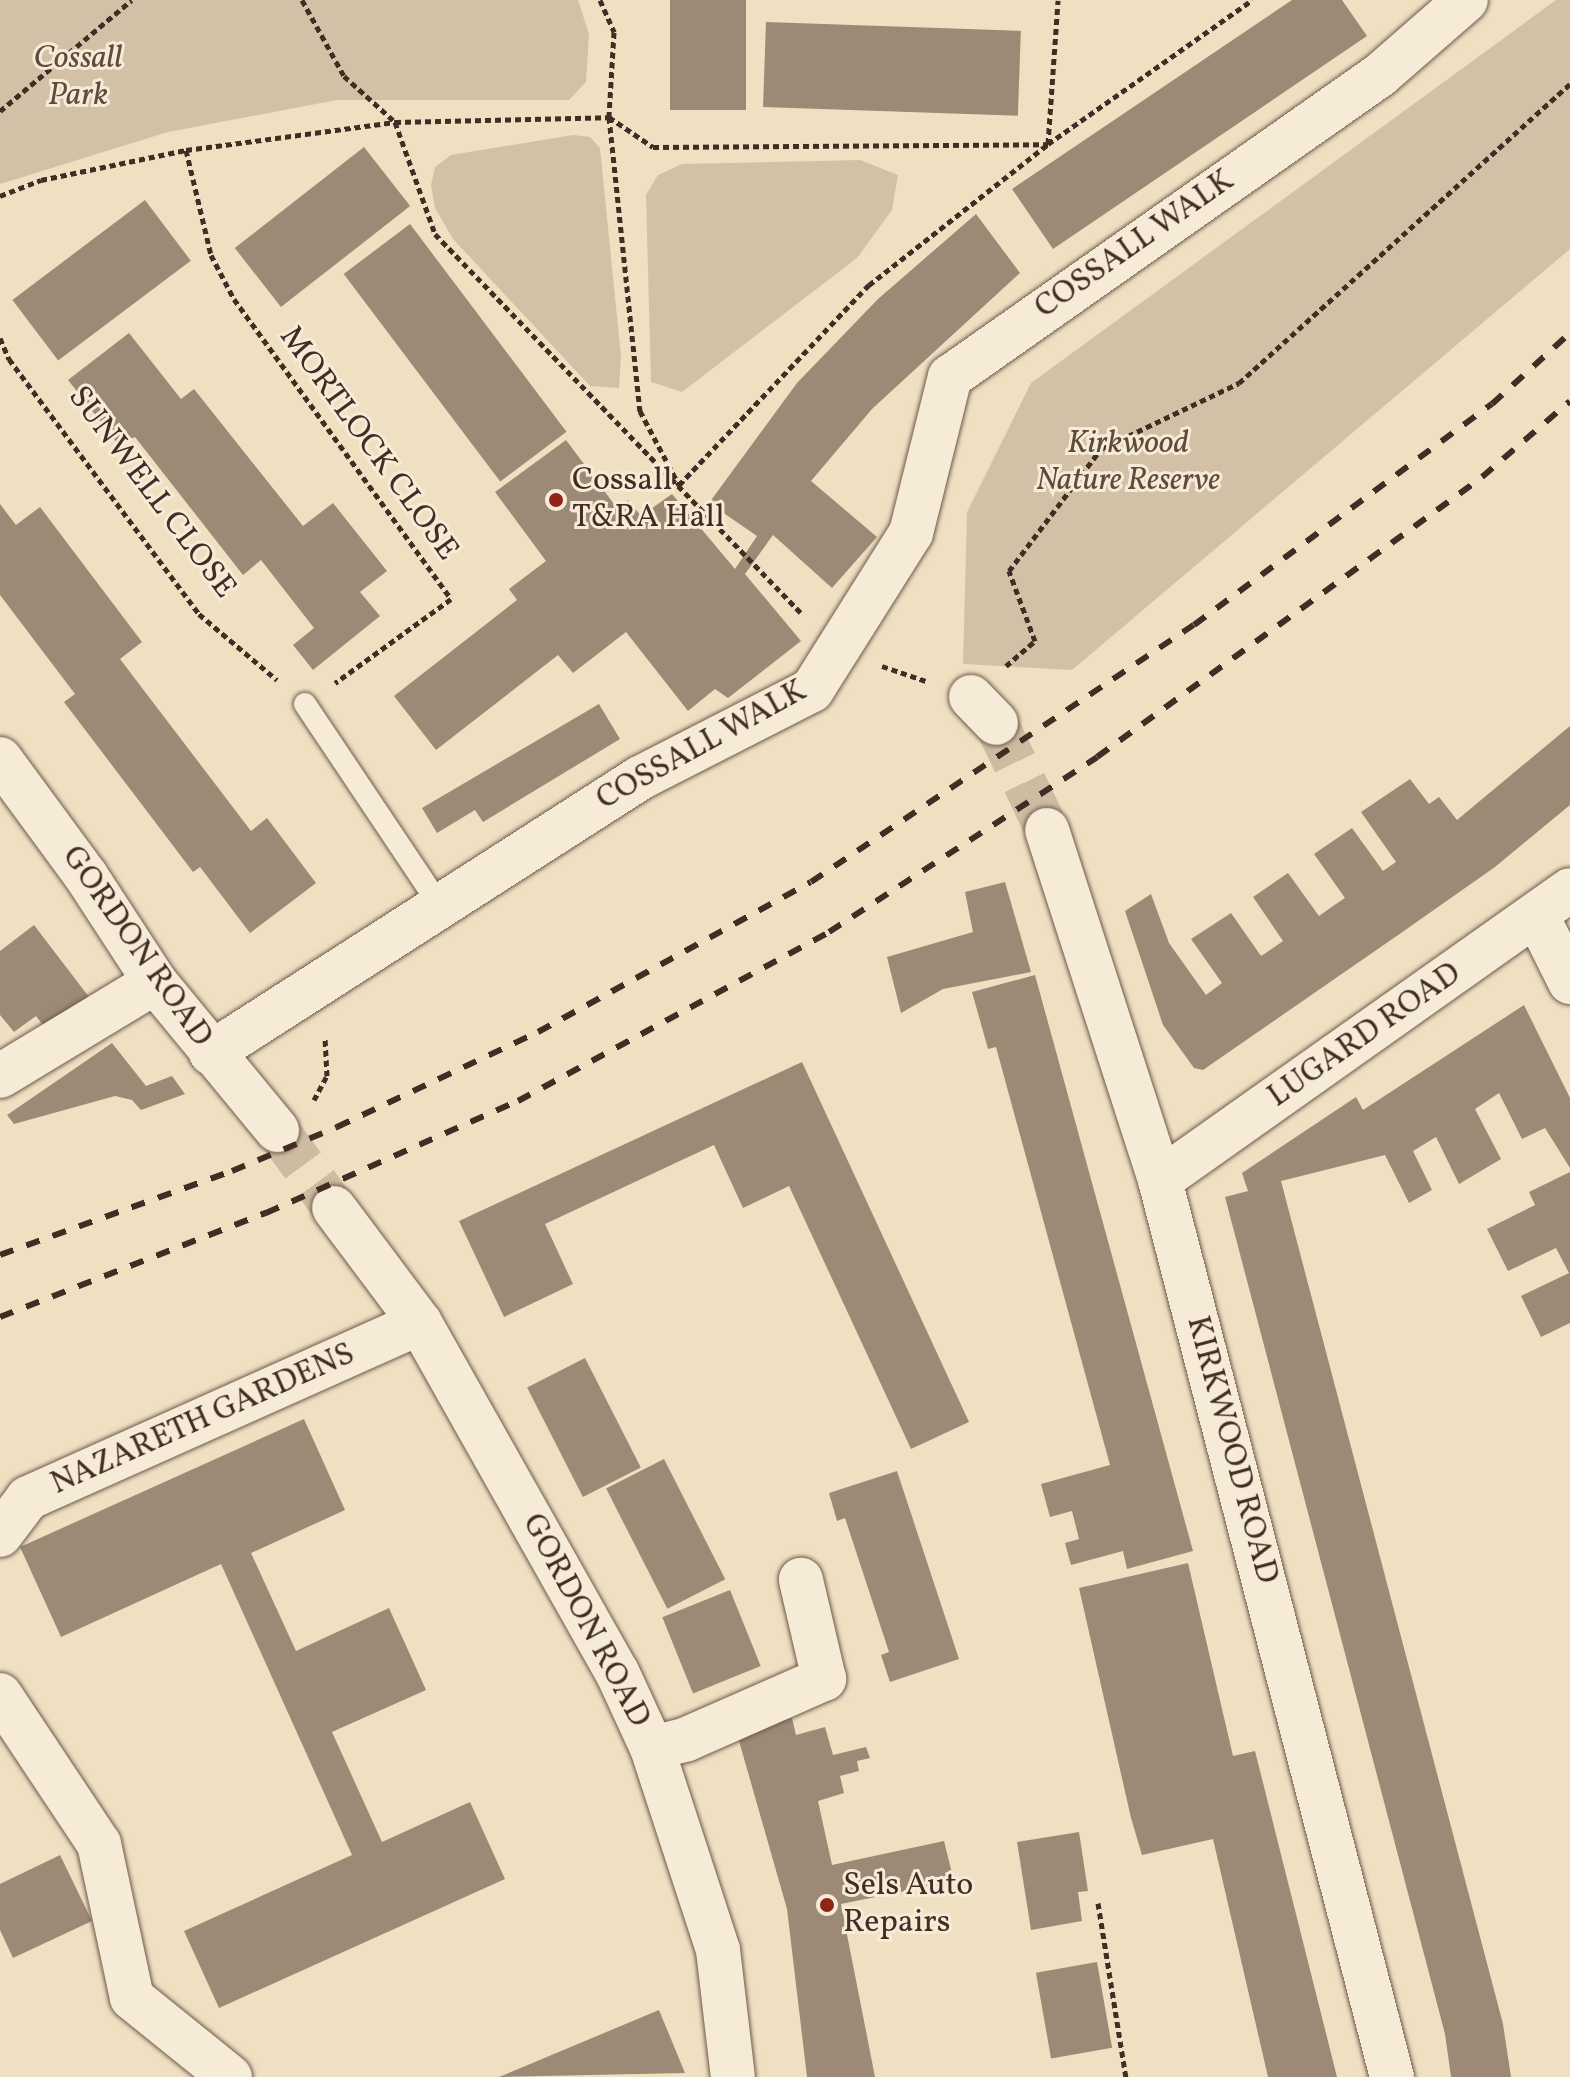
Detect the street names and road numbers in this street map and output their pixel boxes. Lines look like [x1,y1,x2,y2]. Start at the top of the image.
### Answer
street label: COSSALL WALK [1028,162,1242,328]
street label: MORTLOCK CLOSE [270,319,466,569]
street label: SUNWELL CLOSE [59,379,243,607]
street label: COSSALL WALK [590,672,814,820]
street label: GORDON ROAD [53,839,219,1055]
street label: LUGARD ROAD [1261,955,1469,1117]
street label: KIRKWOOD ROAD [1177,1312,1285,1588]
street label: NAZARETH GARDENS [45,1336,361,1504]
street label: GORDON ROAD [513,1508,657,1734]

